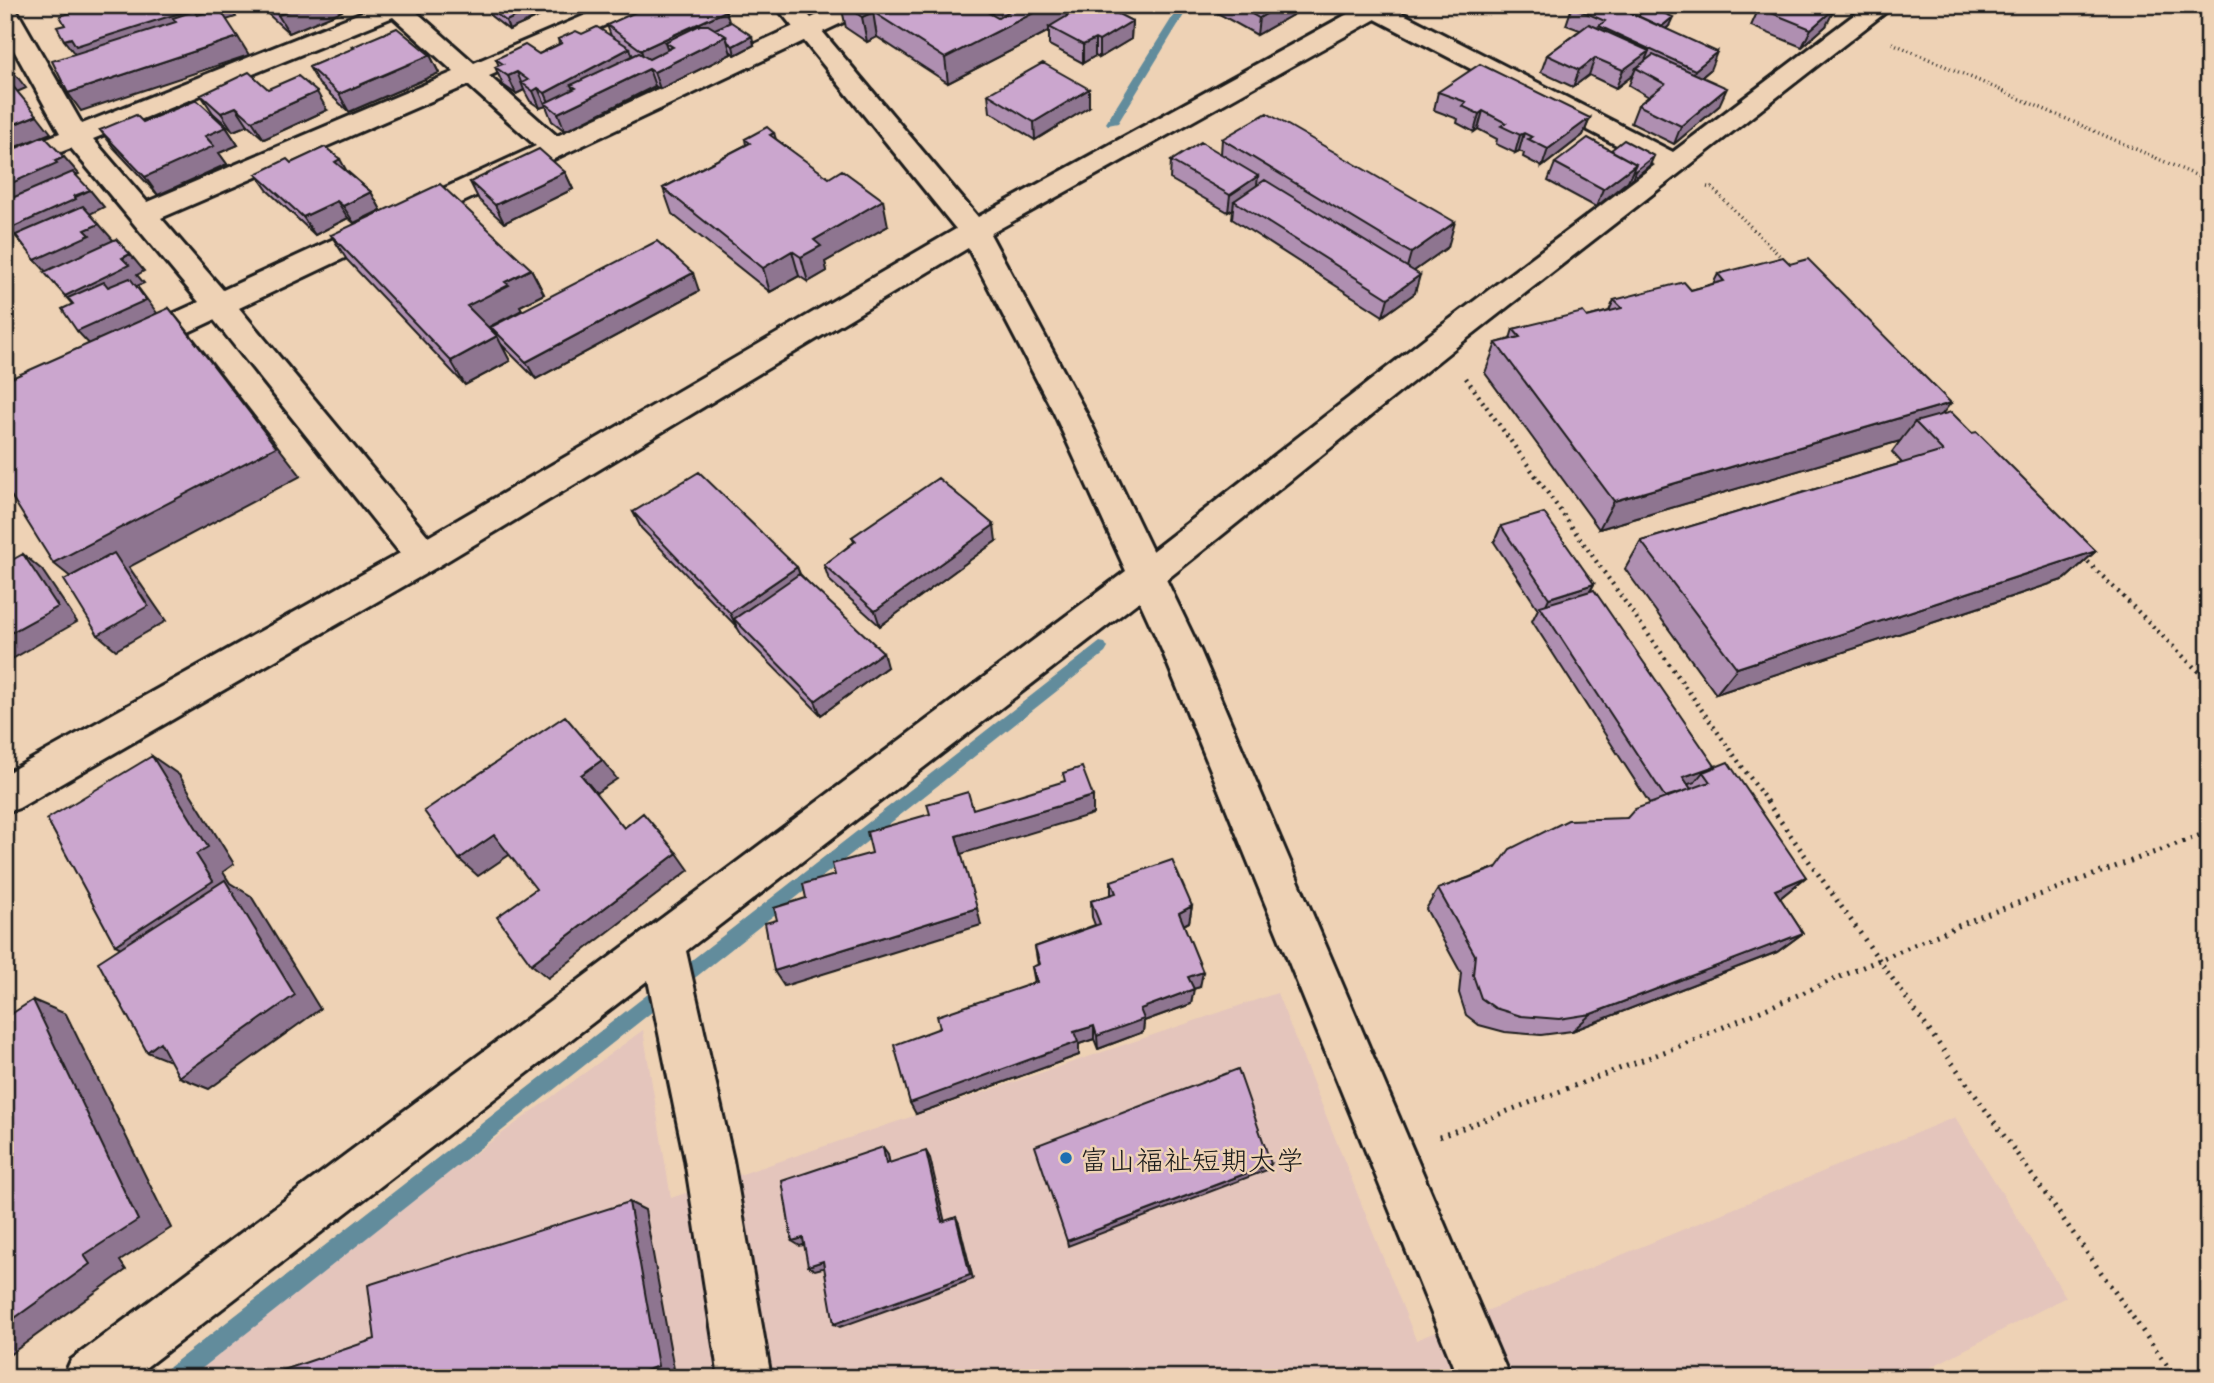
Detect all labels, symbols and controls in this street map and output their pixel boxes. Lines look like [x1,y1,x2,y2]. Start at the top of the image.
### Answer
place label: 富山福祉短期大学 [1080,1137,1304,1180]
marker: 富山福祉短期大学 [1058,1150,1074,1166]

